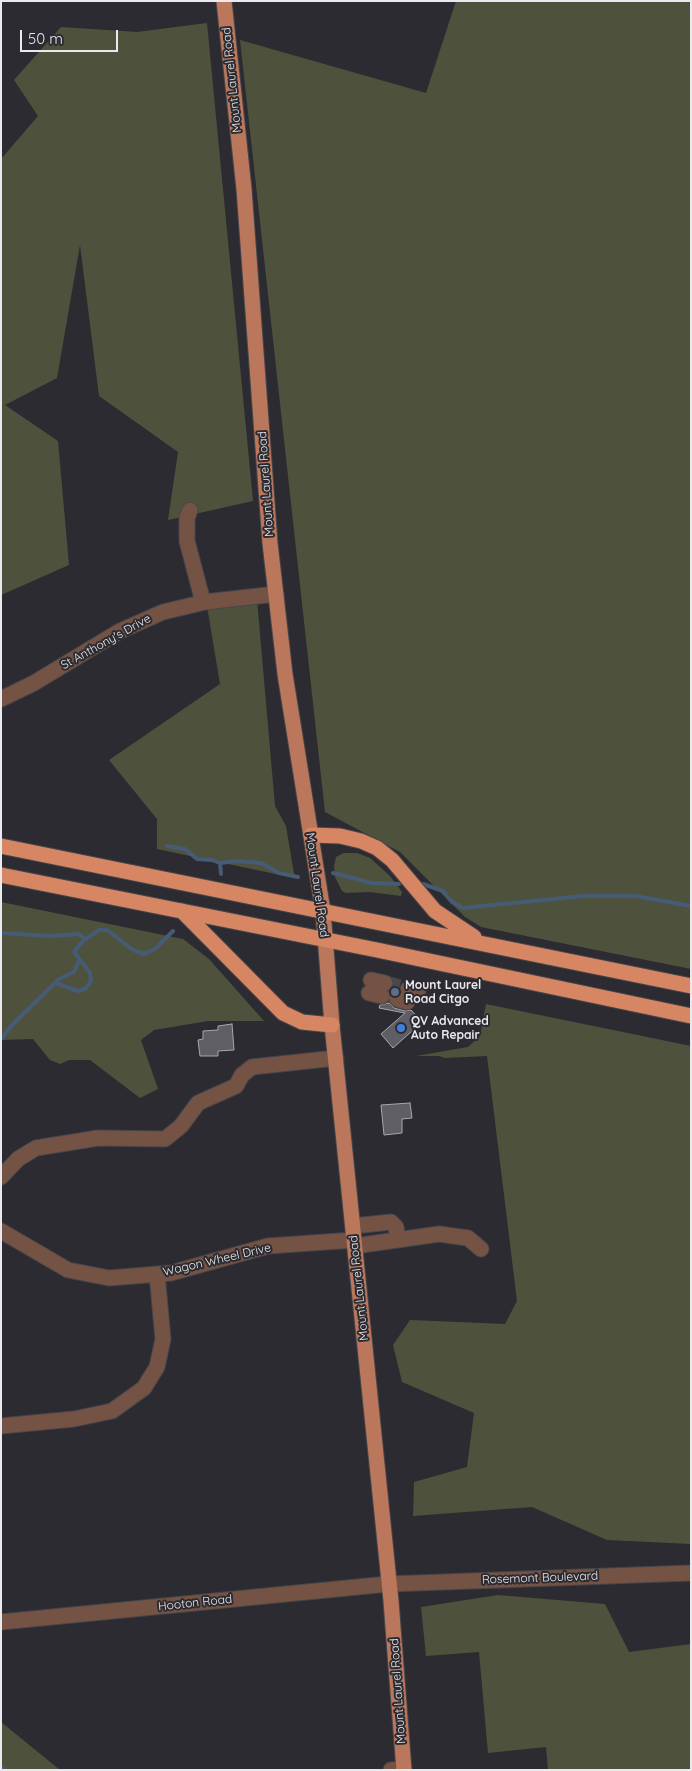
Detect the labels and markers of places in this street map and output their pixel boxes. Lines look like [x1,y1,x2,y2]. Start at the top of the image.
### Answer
place label: Mount Laurel Road Citgo [405,978,481,1006]
marker: Mount Laurel Road Citgo [389,986,401,998]
place label: QV Advanced Auto Repair [411,1014,489,1042]
marker: QV Advanced Auto Repair [395,1022,407,1034]

